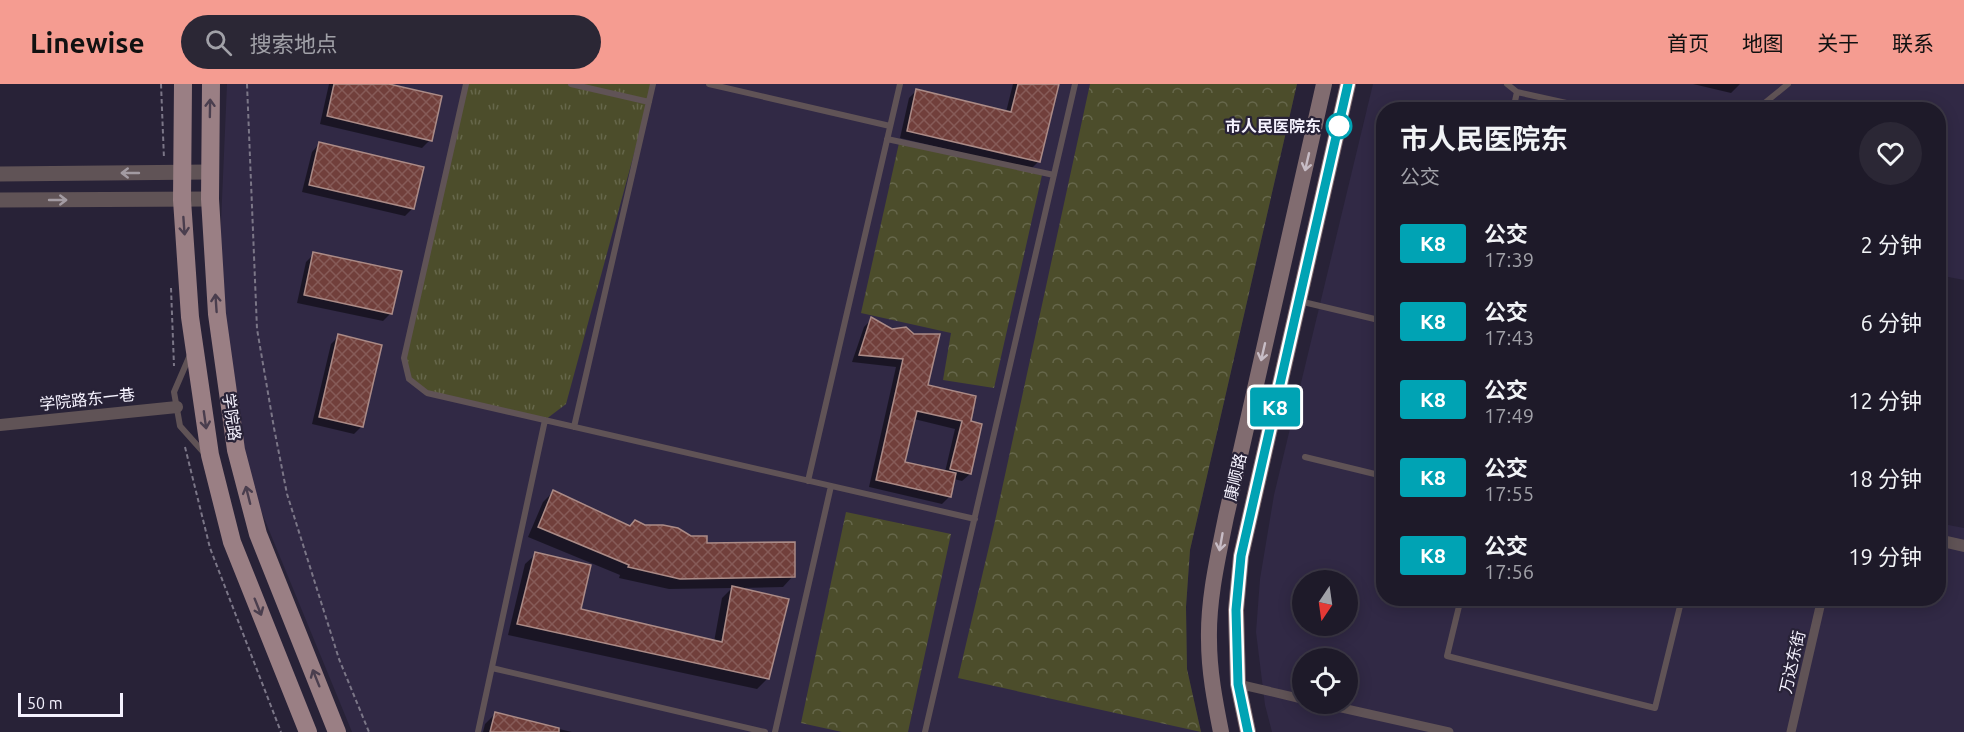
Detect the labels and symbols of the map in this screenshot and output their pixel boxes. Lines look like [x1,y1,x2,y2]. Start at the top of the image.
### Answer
one-way arrow [204,99,216,119]
marker: 市人民医院东 [1326,113,1352,139]
place label: 市人民医院东 [1225,117,1321,135]
one-way arrow [1300,152,1312,171]
one-way arrow [120,168,140,179]
one-way arrow [48,194,68,206]
one-way arrow [179,216,190,236]
one-way arrow [210,293,221,313]
one-way arrow [1257,342,1269,361]
street label: 学院路东一巷 [38,385,136,413]
line badge: K8 [1248,388,1302,426]
street label: 学院路 [220,392,244,442]
one-way arrow [199,410,210,430]
street label: 康顺路 [1221,452,1249,502]
one-way arrow [242,486,253,505]
one-way arrow [1215,532,1226,551]
north arrow [1292,570,1358,636]
one-way arrow [253,597,264,616]
street label: 万达东街 [1776,629,1808,695]
one-way arrow [309,669,320,687]
scale bar [18,690,123,718]

